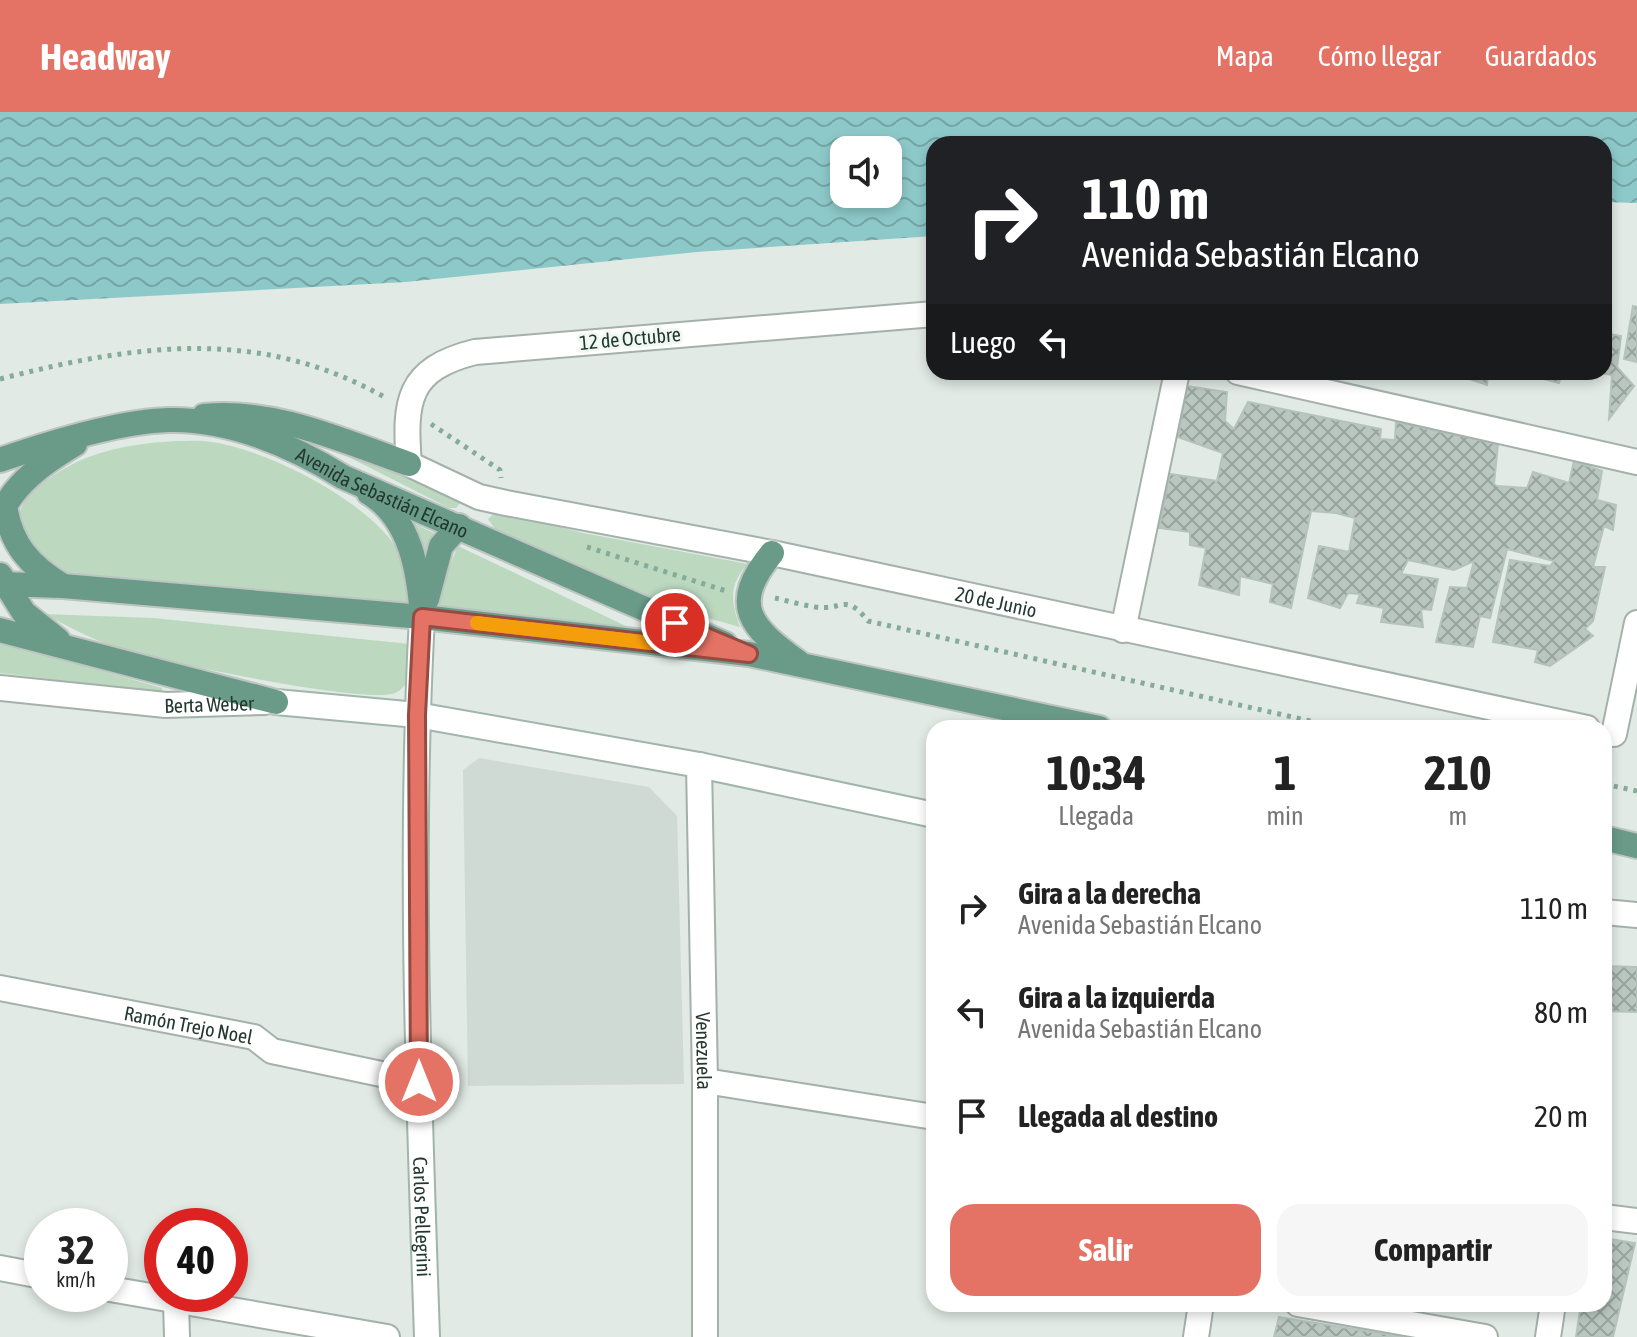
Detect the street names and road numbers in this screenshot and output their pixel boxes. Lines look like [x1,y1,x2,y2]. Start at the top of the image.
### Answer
street label: 12 de Octubre [578,322,682,354]
street label: Avenida Sebastián Elcano [293,442,472,542]
street label: 20 de Junio [953,581,1039,621]
street label: Berta Weber [164,691,255,717]
street label: Ramón Trejo Noel [122,1001,255,1048]
street label: Venezuela [692,1012,717,1090]
street label: Carlos Pellegrini [410,1156,436,1277]

